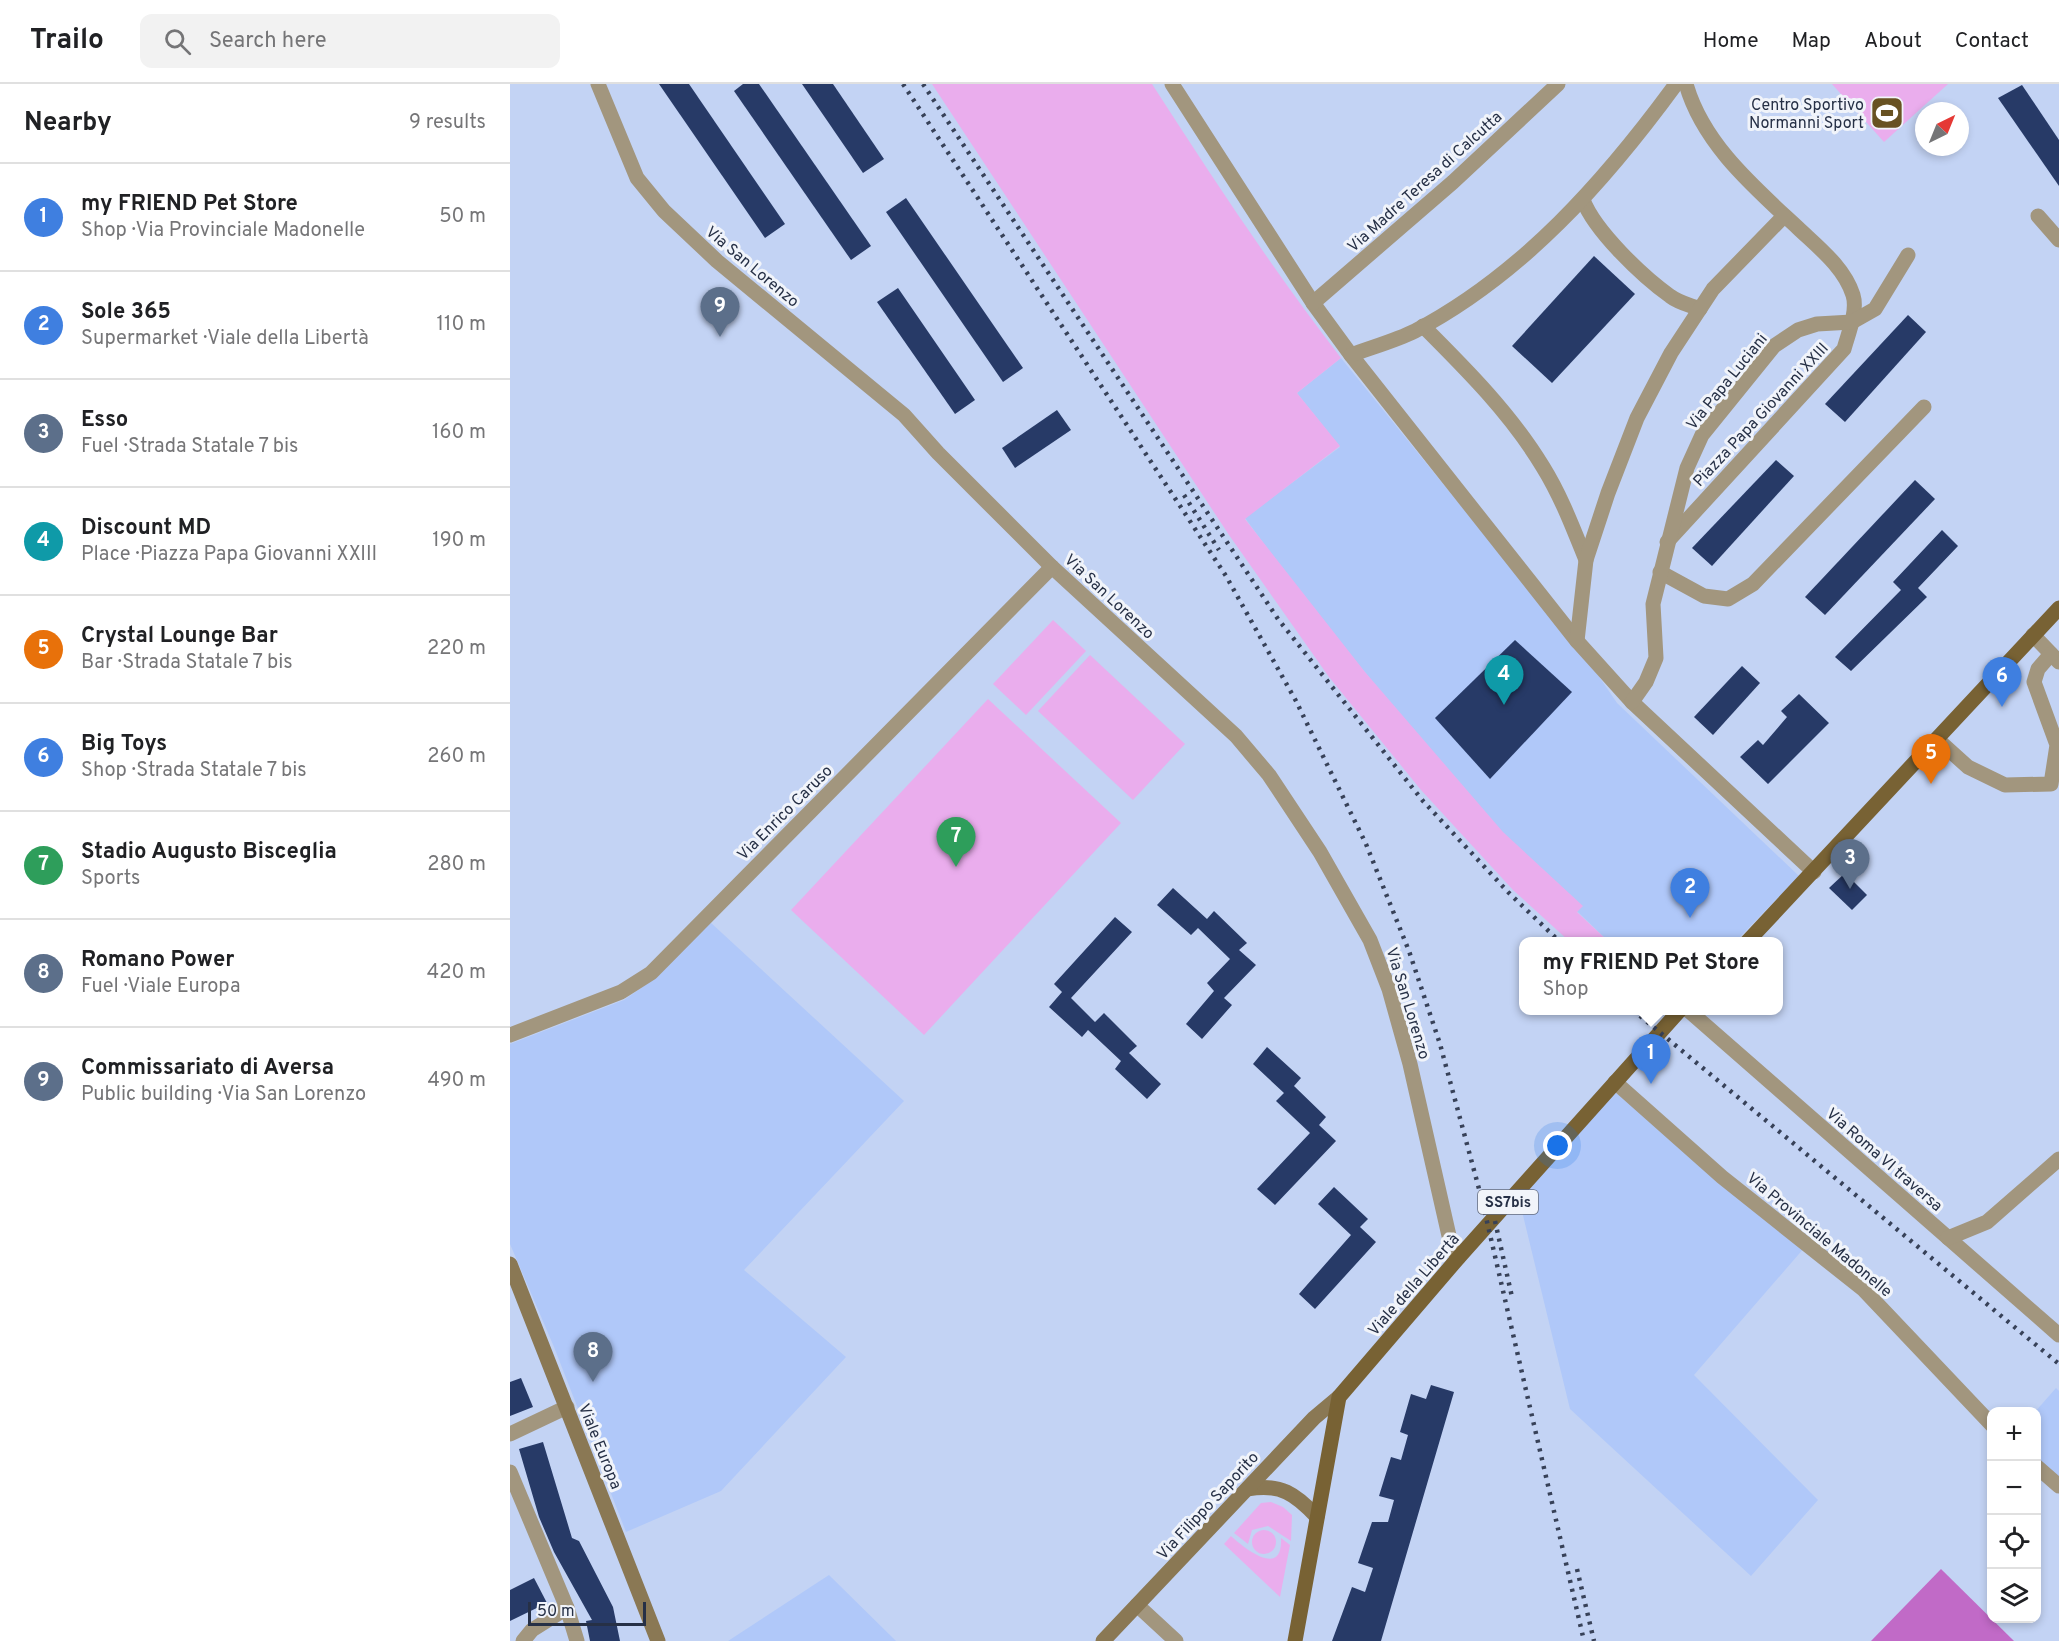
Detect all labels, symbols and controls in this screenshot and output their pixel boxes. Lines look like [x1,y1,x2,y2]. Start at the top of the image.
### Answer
search box [140,14,560,68]
text: Trailo [30,23,104,59]
icon: search [161,25,194,58]
text: Search here [209,28,326,55]
text: Home [1703,28,1759,55]
text: Map [1792,28,1831,55]
text: About [1864,28,1922,55]
text: Contact [1955,28,2029,55]
sports icon: Centro Sportivo Normanni Sport [1869,95,1905,131]
place label: Centro Sportivo Normanni Sport [1749,96,1864,134]
north arrow [1915,102,1969,156]
text: Nearby [24,107,112,140]
street label: Via Madre Teresa di Calcutta [1344,108,1507,257]
text: 9 results [409,110,486,136]
text: my FRIEND Pet Store [81,191,298,218]
text: 1 [40,204,48,230]
text: 50 m [439,204,486,230]
text: Shop · Via Provinciale Madonelle [81,218,365,244]
street label: Via San Lorenzo [701,223,803,312]
pin: 9 [700,288,740,337]
text: Sole 365 [81,299,171,326]
text: 2 [37,312,50,338]
text: 110 m [437,312,486,338]
text: Supermarket · Viale della Libertà [81,326,369,352]
street label: Via Papa Luciani [1683,330,1772,434]
street label: Piazza Papa Giovanni XXIII [1689,339,1833,492]
text: Esso [81,407,128,434]
text: 3 [38,420,50,446]
text: 160 m [432,420,486,446]
text: Fuel · Strada Statale 7 bis [81,434,298,460]
text: Discount MD [81,515,211,542]
text: 4 [37,528,50,554]
text: 190 m [432,528,486,554]
text: Place · Piazza Papa Giovanni XXIII [81,542,377,568]
street label: Via San Lorenzo [1059,551,1158,644]
text: Crystal Lounge Bar [81,623,278,650]
text: 5 [37,636,50,662]
text: 220 m [427,636,486,662]
text: Bar · Strada Statale 7 bis [81,650,293,676]
pin: 4 [1484,656,1524,705]
pin: 6 [1982,658,2022,707]
text: Big Toys [81,731,167,758]
pin: 5 [1912,734,1950,784]
text: 6 [37,744,50,770]
text: 260 m [427,744,486,770]
text: Shop · Strada Statale 7 bis [81,758,307,784]
street label: Via Enrico Caruso [734,761,837,865]
pin: 7 [936,818,976,867]
text: Stadio Augusto Bisceglia [81,839,337,866]
pin: 3 [1830,840,1870,889]
text: 7 [38,852,49,878]
text: 280 m [427,852,486,878]
text: Sports [81,866,141,892]
pin: 2 [1670,868,1710,918]
popup [1519,937,1783,1015]
street label: Via San Lorenzo [1381,945,1434,1062]
text: Romano Power [81,947,234,974]
text: my FRIEND Pet Store [1543,950,1759,977]
text: 8 [37,960,50,986]
text: 420 m [427,960,486,986]
text: Fuel · Viale Europa [81,974,240,1000]
text: Shop [1543,977,1588,1003]
pin: 1 [1632,1034,1670,1084]
text: Commissariato di Aversa [81,1055,334,1082]
text: 9 [37,1068,50,1094]
text: 490 m [428,1068,486,1094]
text: Public building · Via San Lorenzo [81,1082,366,1108]
street label: Via Roma VI traversa [1821,1104,1946,1217]
your location [1543,1131,1572,1160]
street label: Via Provinciale Madonelle [1742,1169,1896,1302]
road number: SS7bis [1478,1190,1538,1214]
street label: Viale della Libertà [1365,1230,1465,1341]
pin: 8 [574,1332,613,1382]
street label: Viale Europa [573,1401,625,1492]
map controls [1987,1407,2041,1623]
button: + [1987,1407,2041,1461]
street label: Via Filippo Saporito [1153,1448,1264,1564]
button: − [1987,1461,2041,1515]
button: locate [1987,1515,2041,1569]
button: layers [1987,1569,2041,1623]
scale bar [528,1599,646,1626]
text: 50 m [537,1602,575,1622]

